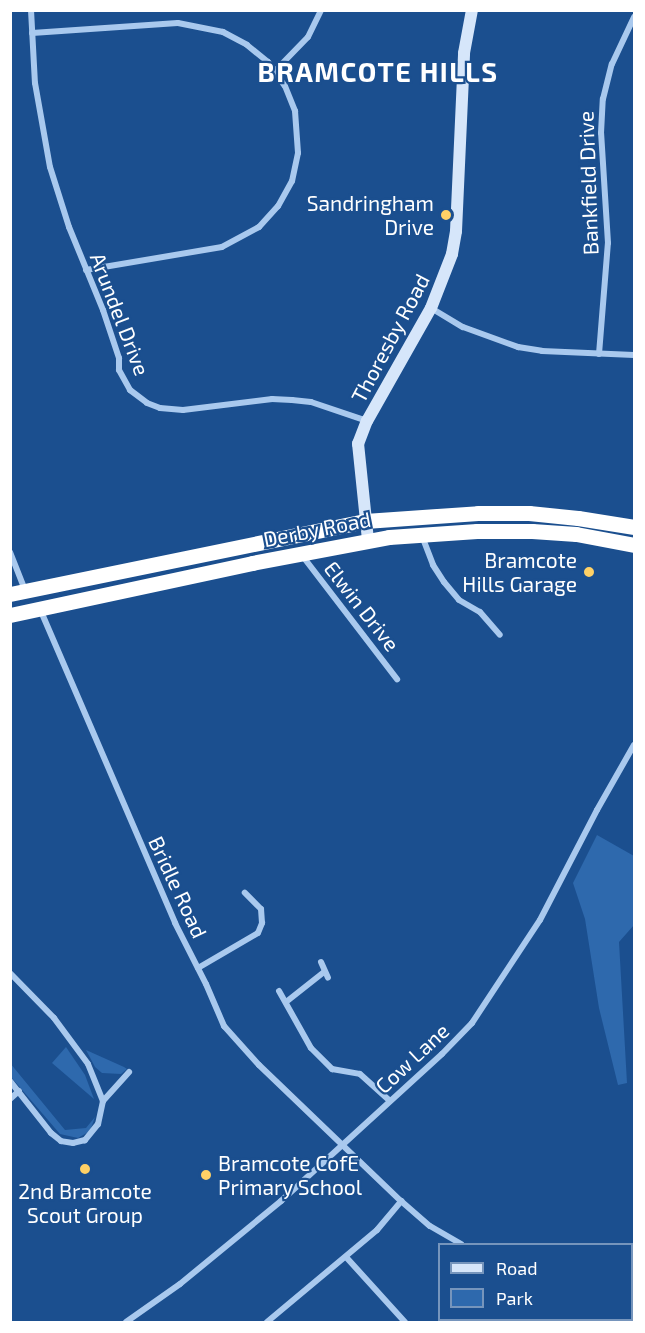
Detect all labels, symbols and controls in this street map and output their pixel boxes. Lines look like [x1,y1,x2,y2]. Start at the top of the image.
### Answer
district label: BRAMCOTE HILLS [257,56,499,88]
street label: Bankfield Drive [573,110,603,256]
place label: Sandringham Drive [307,190,434,240]
marker: Sandringham Drive [439,208,453,222]
street label: Arundel Drive [85,249,155,379]
street label: Thoresby Road [345,269,435,407]
street label: Derby Road [261,506,373,552]
place label: Bramcote Hills Garage [462,547,577,597]
street label: Elwin Drive [319,556,405,656]
marker: Bramcote Hills Garage [582,565,596,579]
street label: Bridle Road [143,832,213,942]
street label: Cow Lane [370,1018,454,1098]
place label: Bramcote CofE Primary School [218,1150,363,1200]
marker: 2nd Bramcote Scout Group [78,1162,92,1176]
marker: Bramcote CofE Primary School [199,1168,213,1182]
place label: 2nd Bramcote Scout Group [18,1178,152,1228]
legend [438,1243,633,1321]
text: Road [496,1257,537,1279]
text: Park [496,1287,533,1309]

